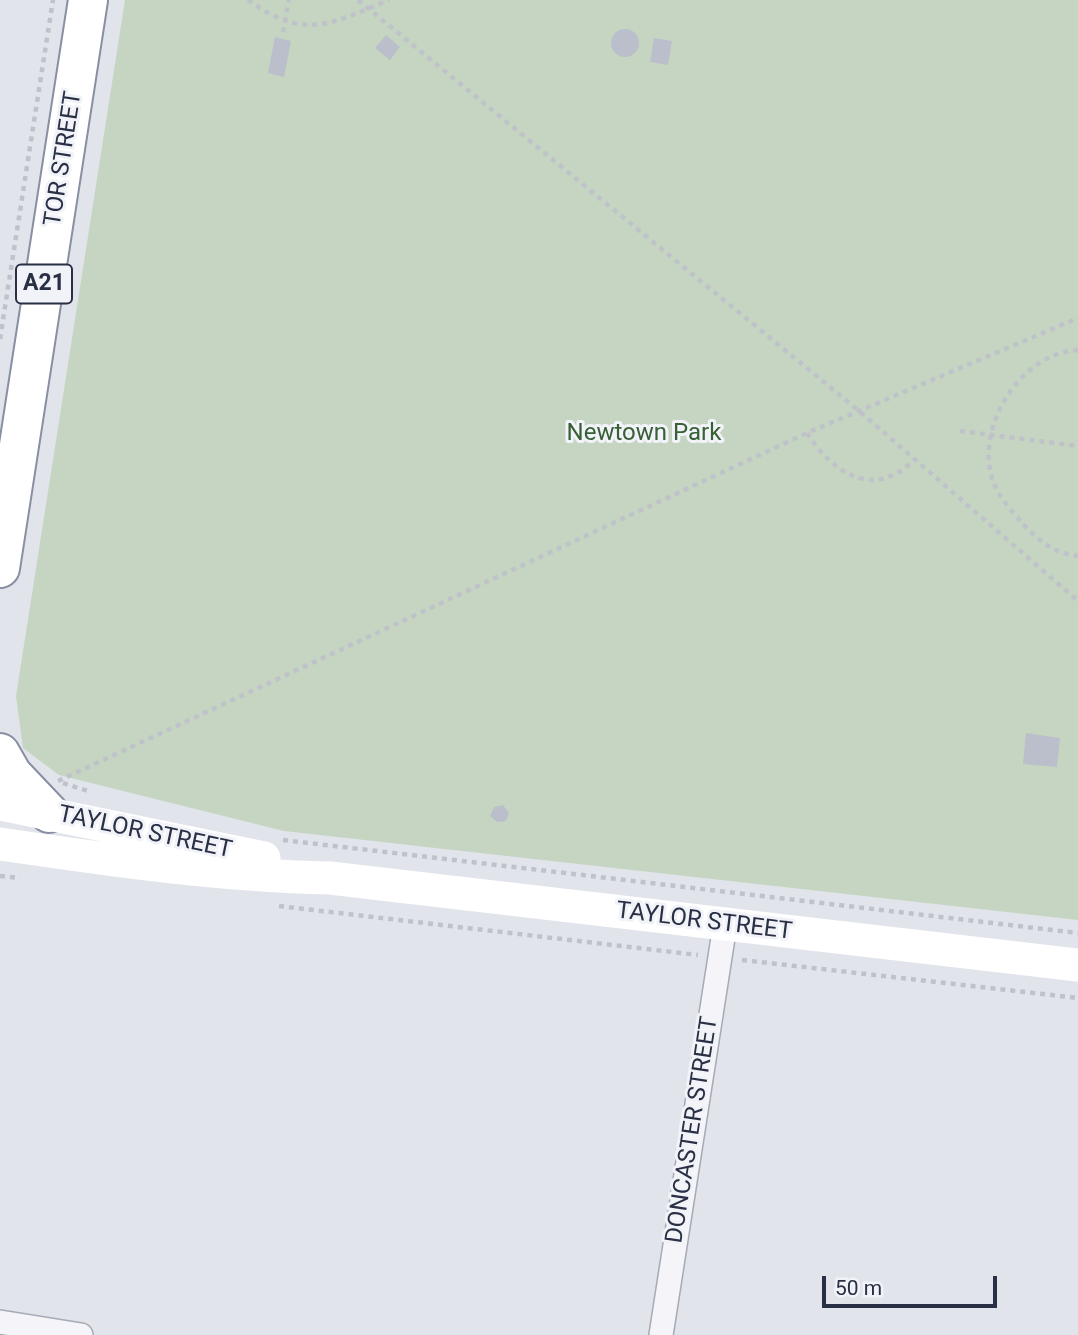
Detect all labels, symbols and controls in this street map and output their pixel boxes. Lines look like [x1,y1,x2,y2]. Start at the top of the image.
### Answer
street label: TOR STREET [39,89,89,229]
road number: A21 [16,264,72,304]
park label: Newtown Park [567,420,721,448]
street label: TAYLOR STREET [55,801,235,865]
street label: TAYLOR STREET [614,897,794,947]
street label: DONCASTER STREET [661,1015,725,1245]
scale bar [826,1262,1001,1306]
text: 50 m [835,1276,882,1300]

